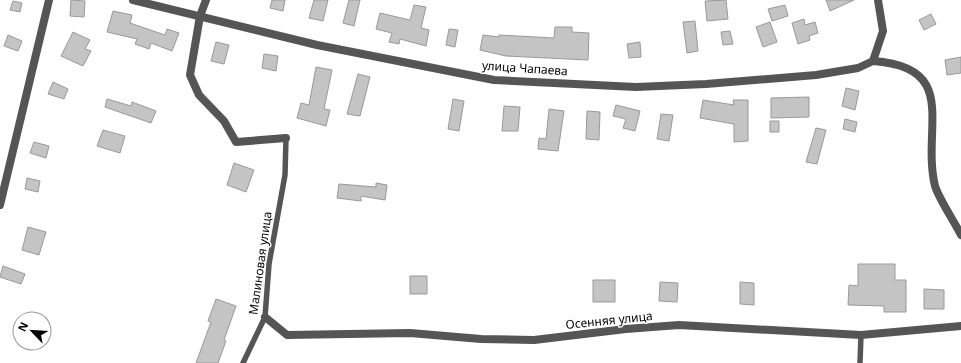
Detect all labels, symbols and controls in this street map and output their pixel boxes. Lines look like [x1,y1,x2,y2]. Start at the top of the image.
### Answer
street label: улица Чапаева [482,57,568,79]
street label: Малиновая улица [244,210,276,316]
street label: Осенняя улица [565,307,653,333]
north arrow [12,311,52,351]
text: N [14,319,31,334]

